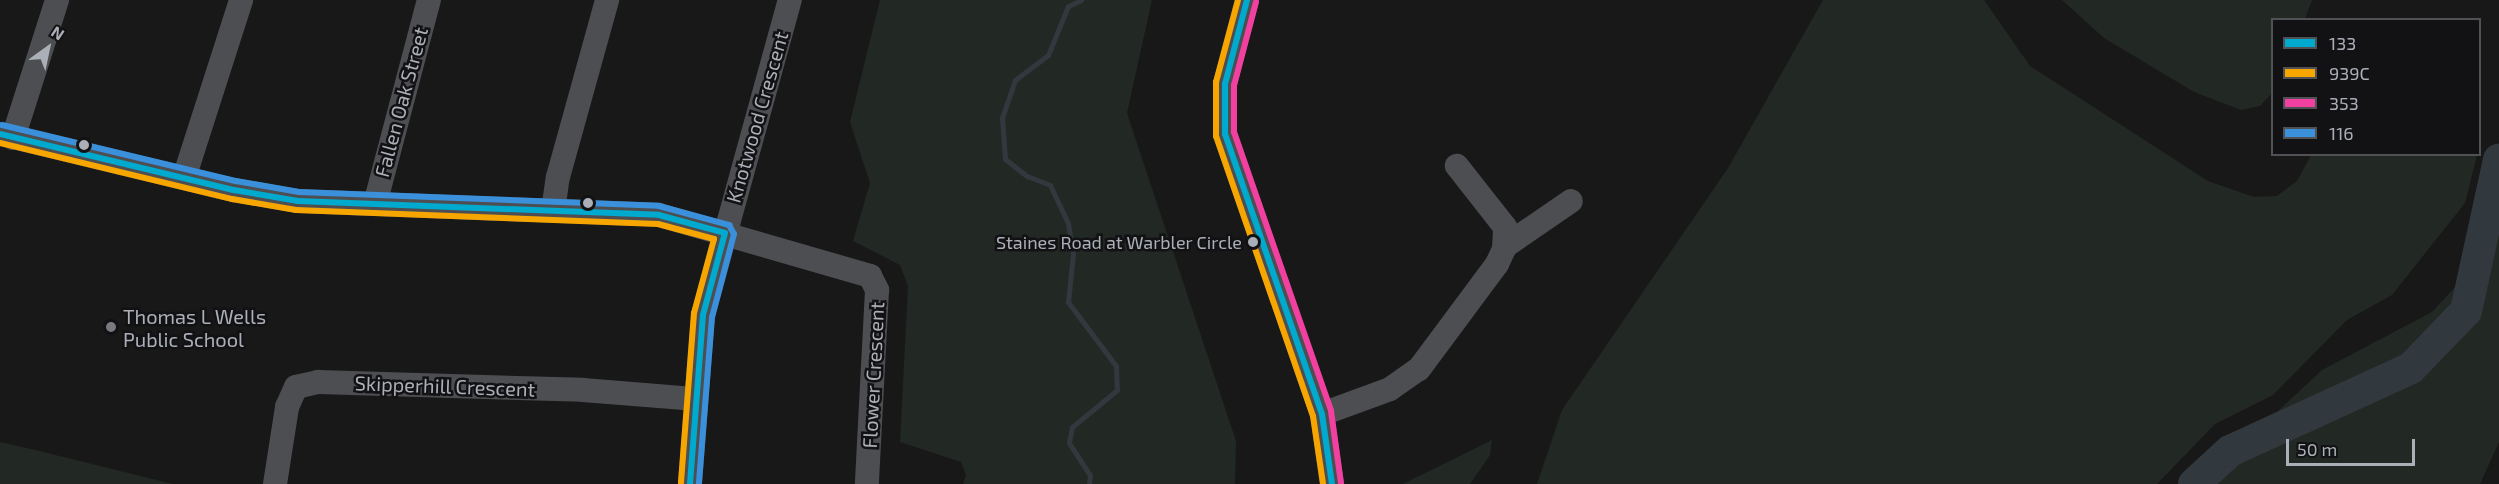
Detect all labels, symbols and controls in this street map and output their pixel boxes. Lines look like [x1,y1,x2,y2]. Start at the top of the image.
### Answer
north arrow [18,18,78,78]
legend [2271,18,2481,156]
text: N [48,21,68,44]
street label: Fallen Oak Street [369,24,433,180]
street label: Knotwood Crescent [721,29,793,205]
text: 133 [2329,32,2356,54]
text: 939C [2329,62,2370,84]
text: 353 [2329,92,2359,114]
text: 116 [2329,122,2354,144]
unlabelled marker [78,139,90,151]
unlabelled marker [582,197,594,209]
place label: Staines Road at Warbler Circle [995,231,1242,253]
marker: Staines Road at Warbler Circle [1247,236,1259,248]
street label: Flower Crescent [857,301,889,449]
place label: Thomas L Wells Public School [123,304,267,351]
marker: Thomas L Wells Public School [104,320,118,334]
street label: Skipperhill Crescent [354,371,536,401]
scale bar [2289,427,2418,465]
text: 50 m [2297,438,2337,460]

